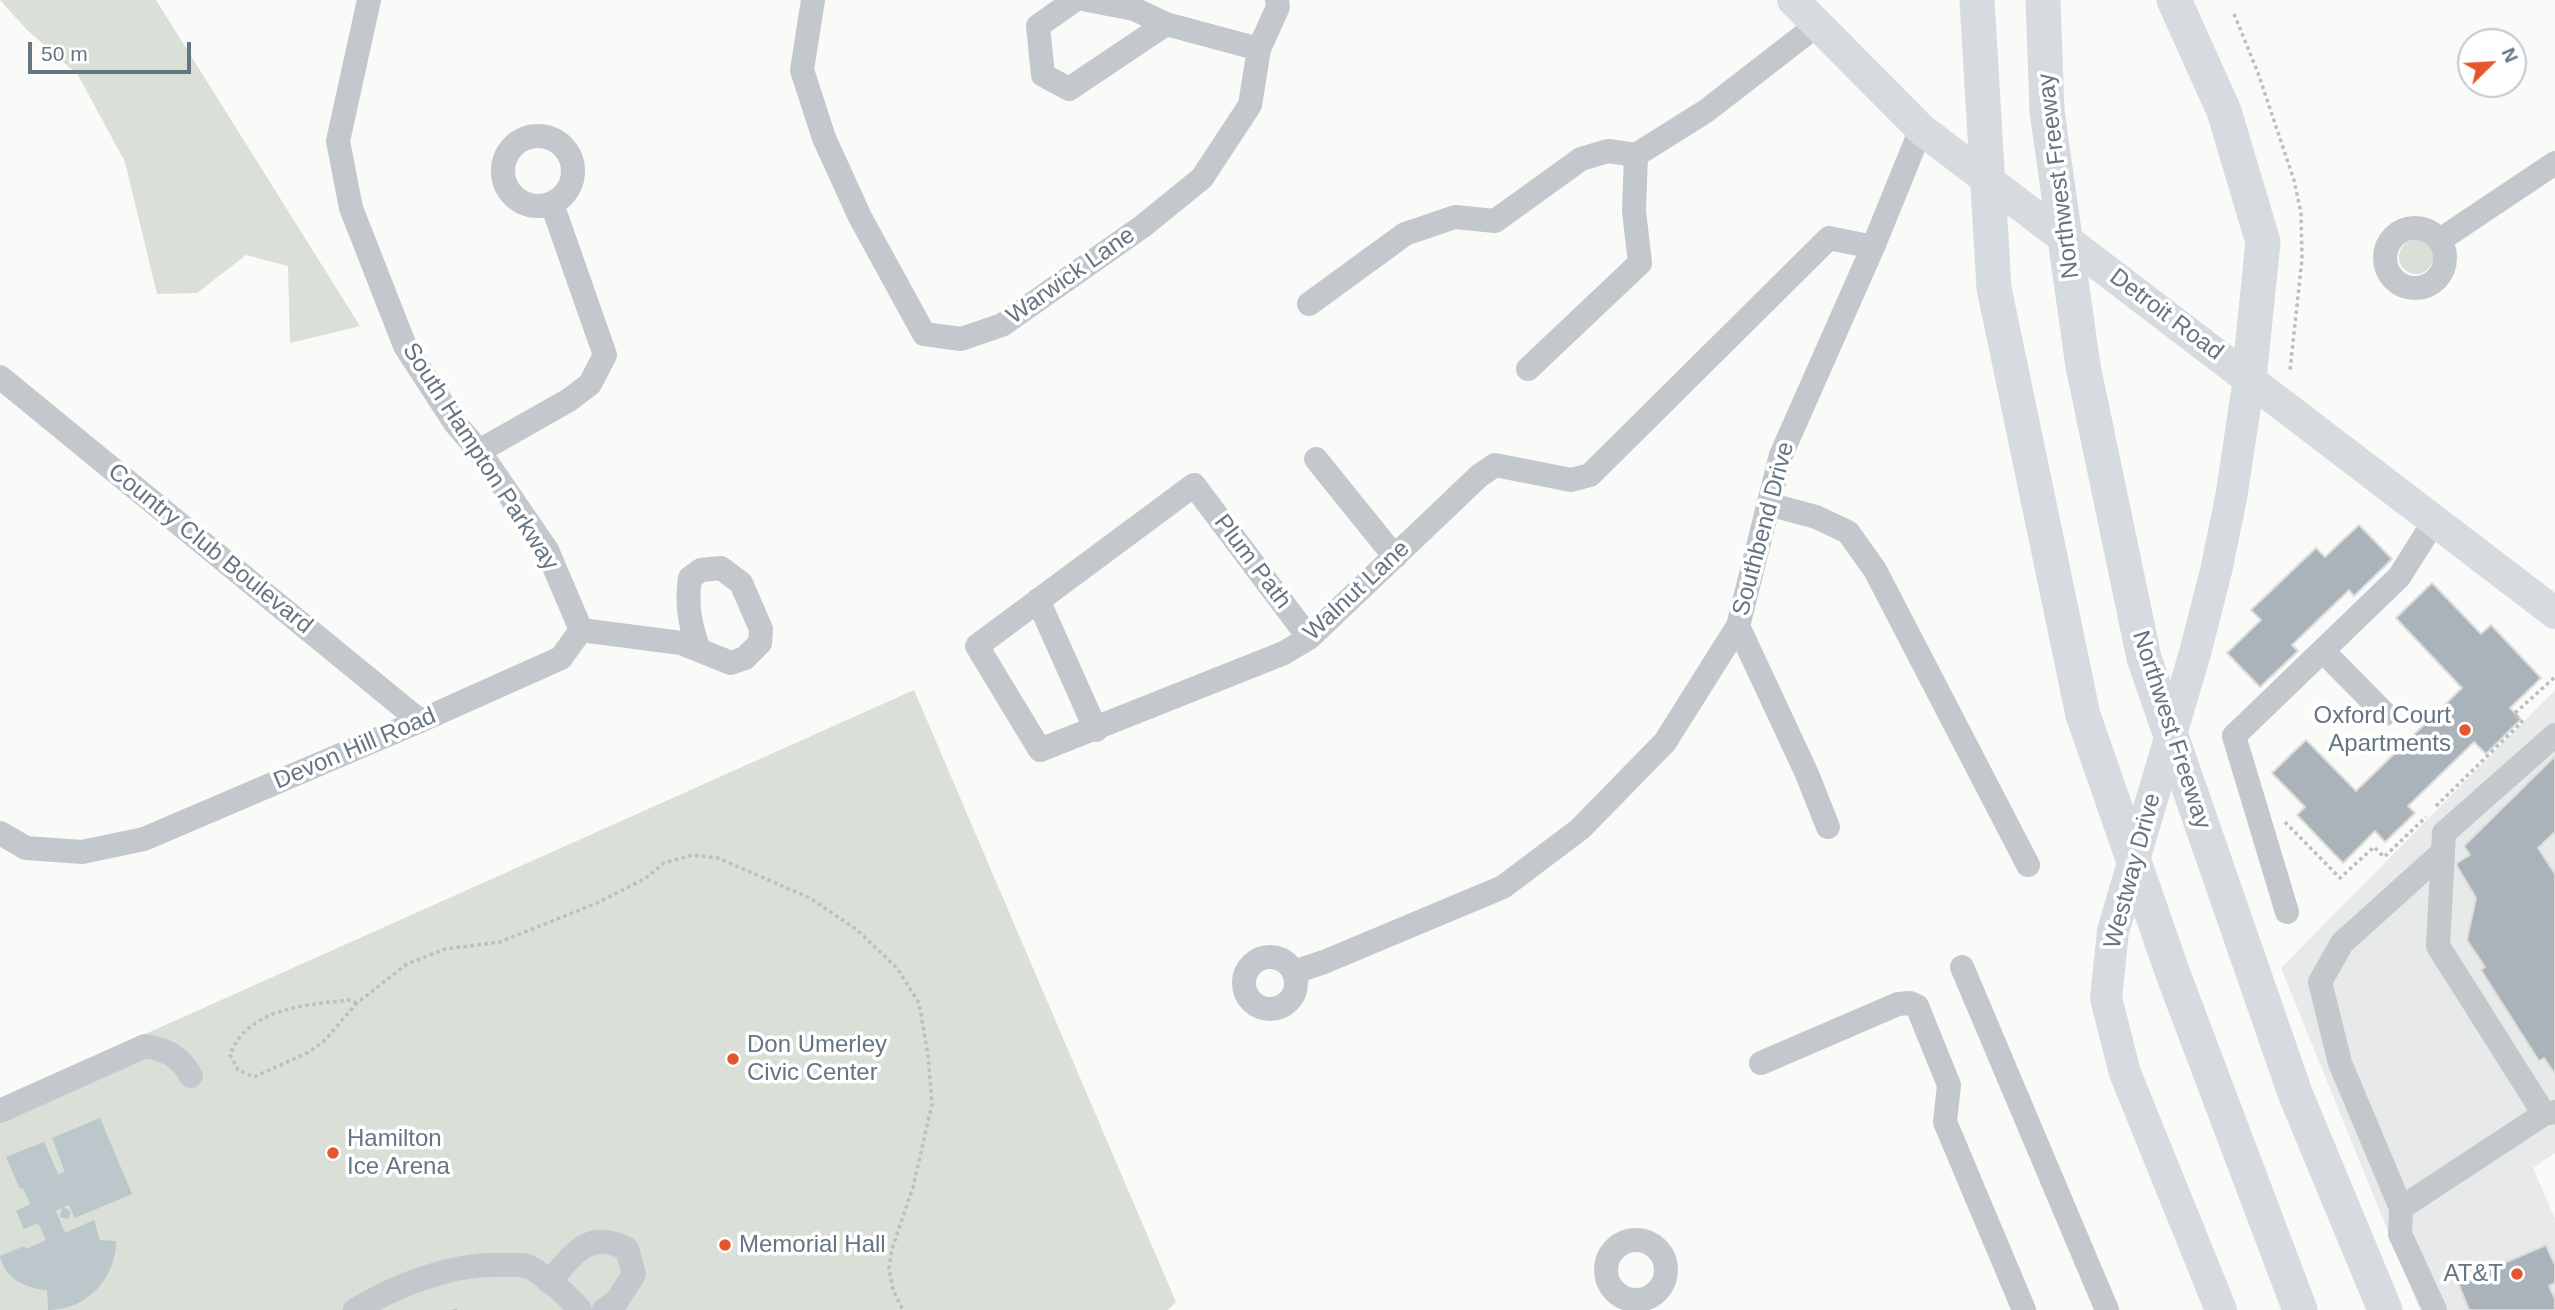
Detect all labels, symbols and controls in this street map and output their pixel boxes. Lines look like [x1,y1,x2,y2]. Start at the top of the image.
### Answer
scale bar [32,28,194,72]
north arrow [2457,28,2527,98]
text: 50 m [41,42,88,65]
text: N [2497,45,2522,66]
street label: Northwest Freeway [2032,72,2086,280]
street label: Warwick Lane [1001,221,1141,331]
street label: Detroit Road [2104,263,2228,367]
street label: South Hampton Parkway [396,338,564,576]
street label: Southbend Drive [1727,439,1801,619]
street label: Country Club Boulevard [102,458,318,640]
street label: Plum Path [1207,509,1297,615]
street label: Walnut Lane [1298,535,1416,647]
street label: Northwest Freeway [2125,627,2217,833]
street label: Devon Hill Road [270,702,440,796]
place label: Oxford Court Apartments [2314,702,2451,758]
marker: Oxford Court Apartments [2457,722,2473,738]
street label: Westway Drive [2098,790,2168,952]
place label: Don Umerley Civic Center [747,1031,887,1087]
marker: Don Umerley Civic Center [725,1051,741,1067]
place label: Hamilton Ice Arena [347,1125,450,1181]
marker: Hamilton Ice Arena [325,1145,341,1161]
place label: Memorial Hall [739,1231,886,1259]
marker: Memorial Hall [717,1237,733,1253]
place label: AT&T [2443,1260,2503,1288]
marker: AT&T [2509,1266,2525,1282]

